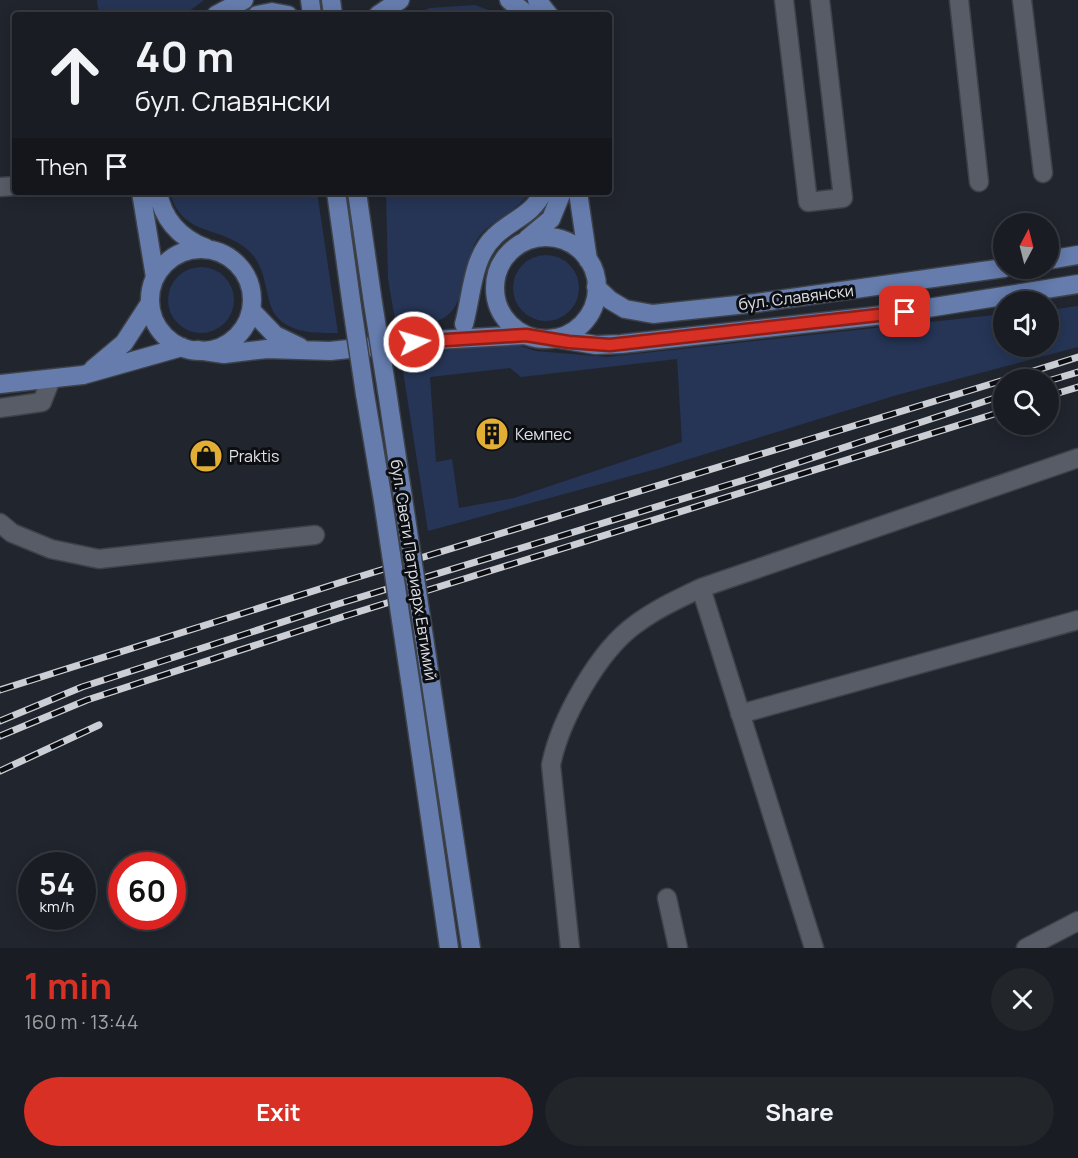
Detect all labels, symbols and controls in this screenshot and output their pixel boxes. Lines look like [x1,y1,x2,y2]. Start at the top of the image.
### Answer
text: 40 m [135,27,234,85]
icon: ahead [36,36,114,114]
text: бул. Славянски [135,82,331,119]
icon: arrive [100,150,133,183]
text: Then [36,152,88,182]
north arrow [993,213,1059,279]
map controls [993,213,1059,435]
street label: бул. Славянски [737,279,855,315]
pin [879,286,930,337]
button: sound [993,291,1059,357]
icon: arrive [888,295,921,328]
position arrow [382,310,446,374]
button: search [993,369,1059,435]
building icon: Кемпес [474,416,510,452]
place label: Кемпес [515,423,572,445]
shop icon: Praktis [188,438,224,474]
place label: Praktis [229,445,279,467]
street label: бул. Свети Патриарх Евтимий [386,458,442,682]
speed limit sign: 60 [108,852,186,930]
text: 54 [39,863,75,904]
text: km/h [40,896,74,917]
text: 1 min [24,961,112,1010]
button: close [991,968,1054,1031]
text: 160 m · 13:44 [24,1008,139,1035]
button: Exit [24,1077,533,1146]
button: Share [545,1077,1054,1146]

